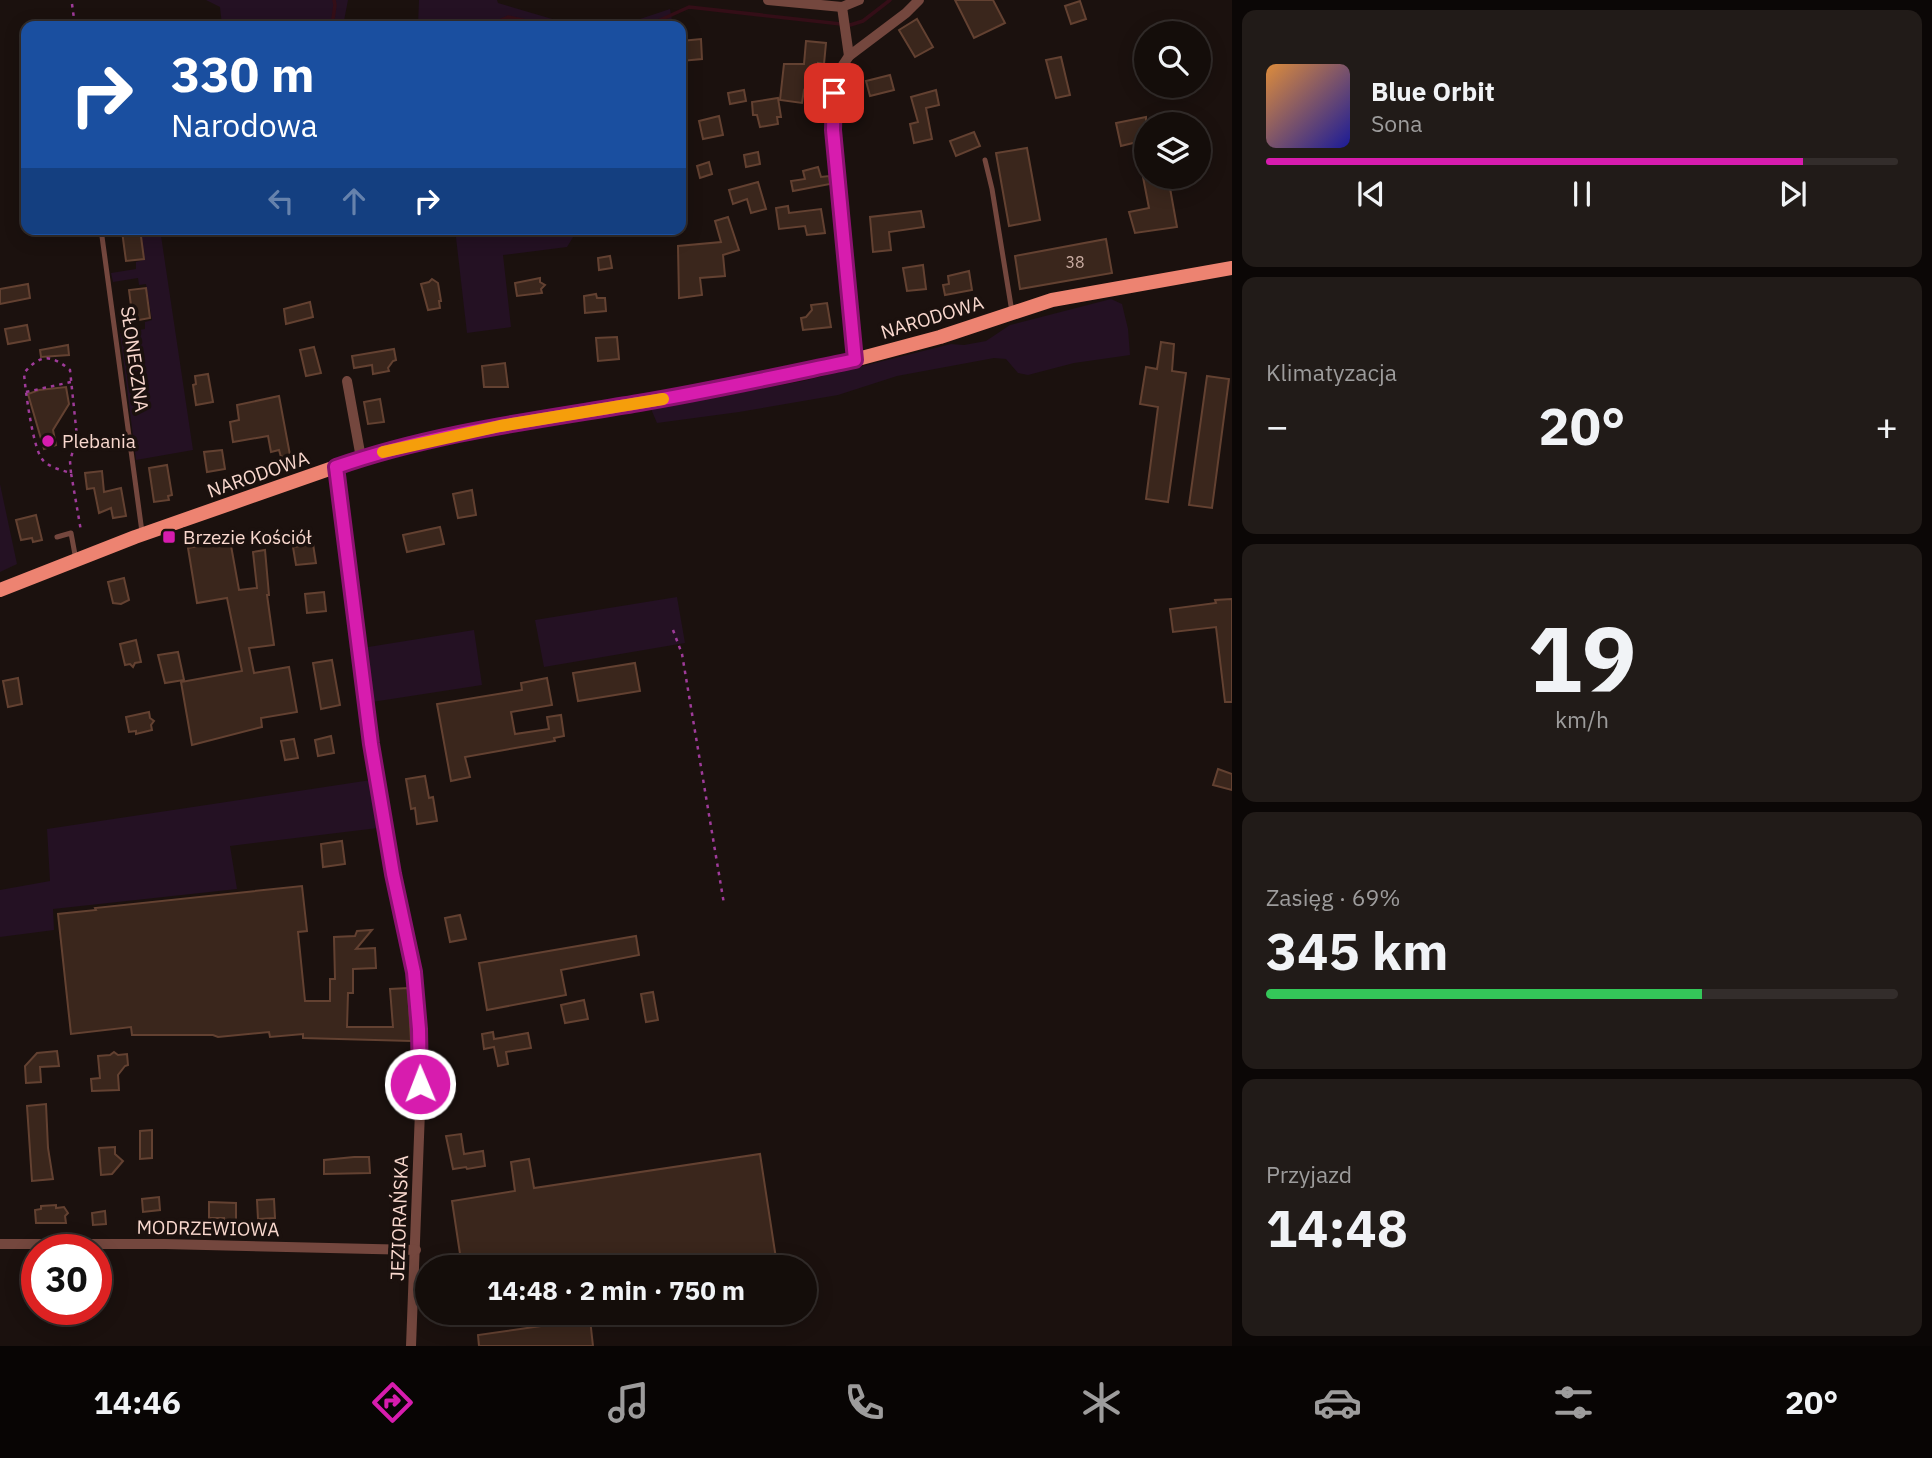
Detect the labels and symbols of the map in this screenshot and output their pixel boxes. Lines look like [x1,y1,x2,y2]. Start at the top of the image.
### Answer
pin [804,63,864,123]
house number: 38 [1065,252,1085,272]
street label: NARODOWA [878,290,986,344]
street label: SŁONECZNA [116,305,154,413]
place label: Plebania [62,429,136,453]
marker: Plebania [40,433,56,449]
street label: NARODOWA [204,445,312,503]
place label: Brzezie Kościół [183,525,312,549]
marker: Brzezie Kościół [161,529,177,545]
position arrow [383,1047,457,1121]
street label: JEZIORAŃSKA [385,1155,413,1281]
street label: MODRZEWIOWA [136,1215,280,1241]
speed limit sign: 30 [21,1234,112,1325]

